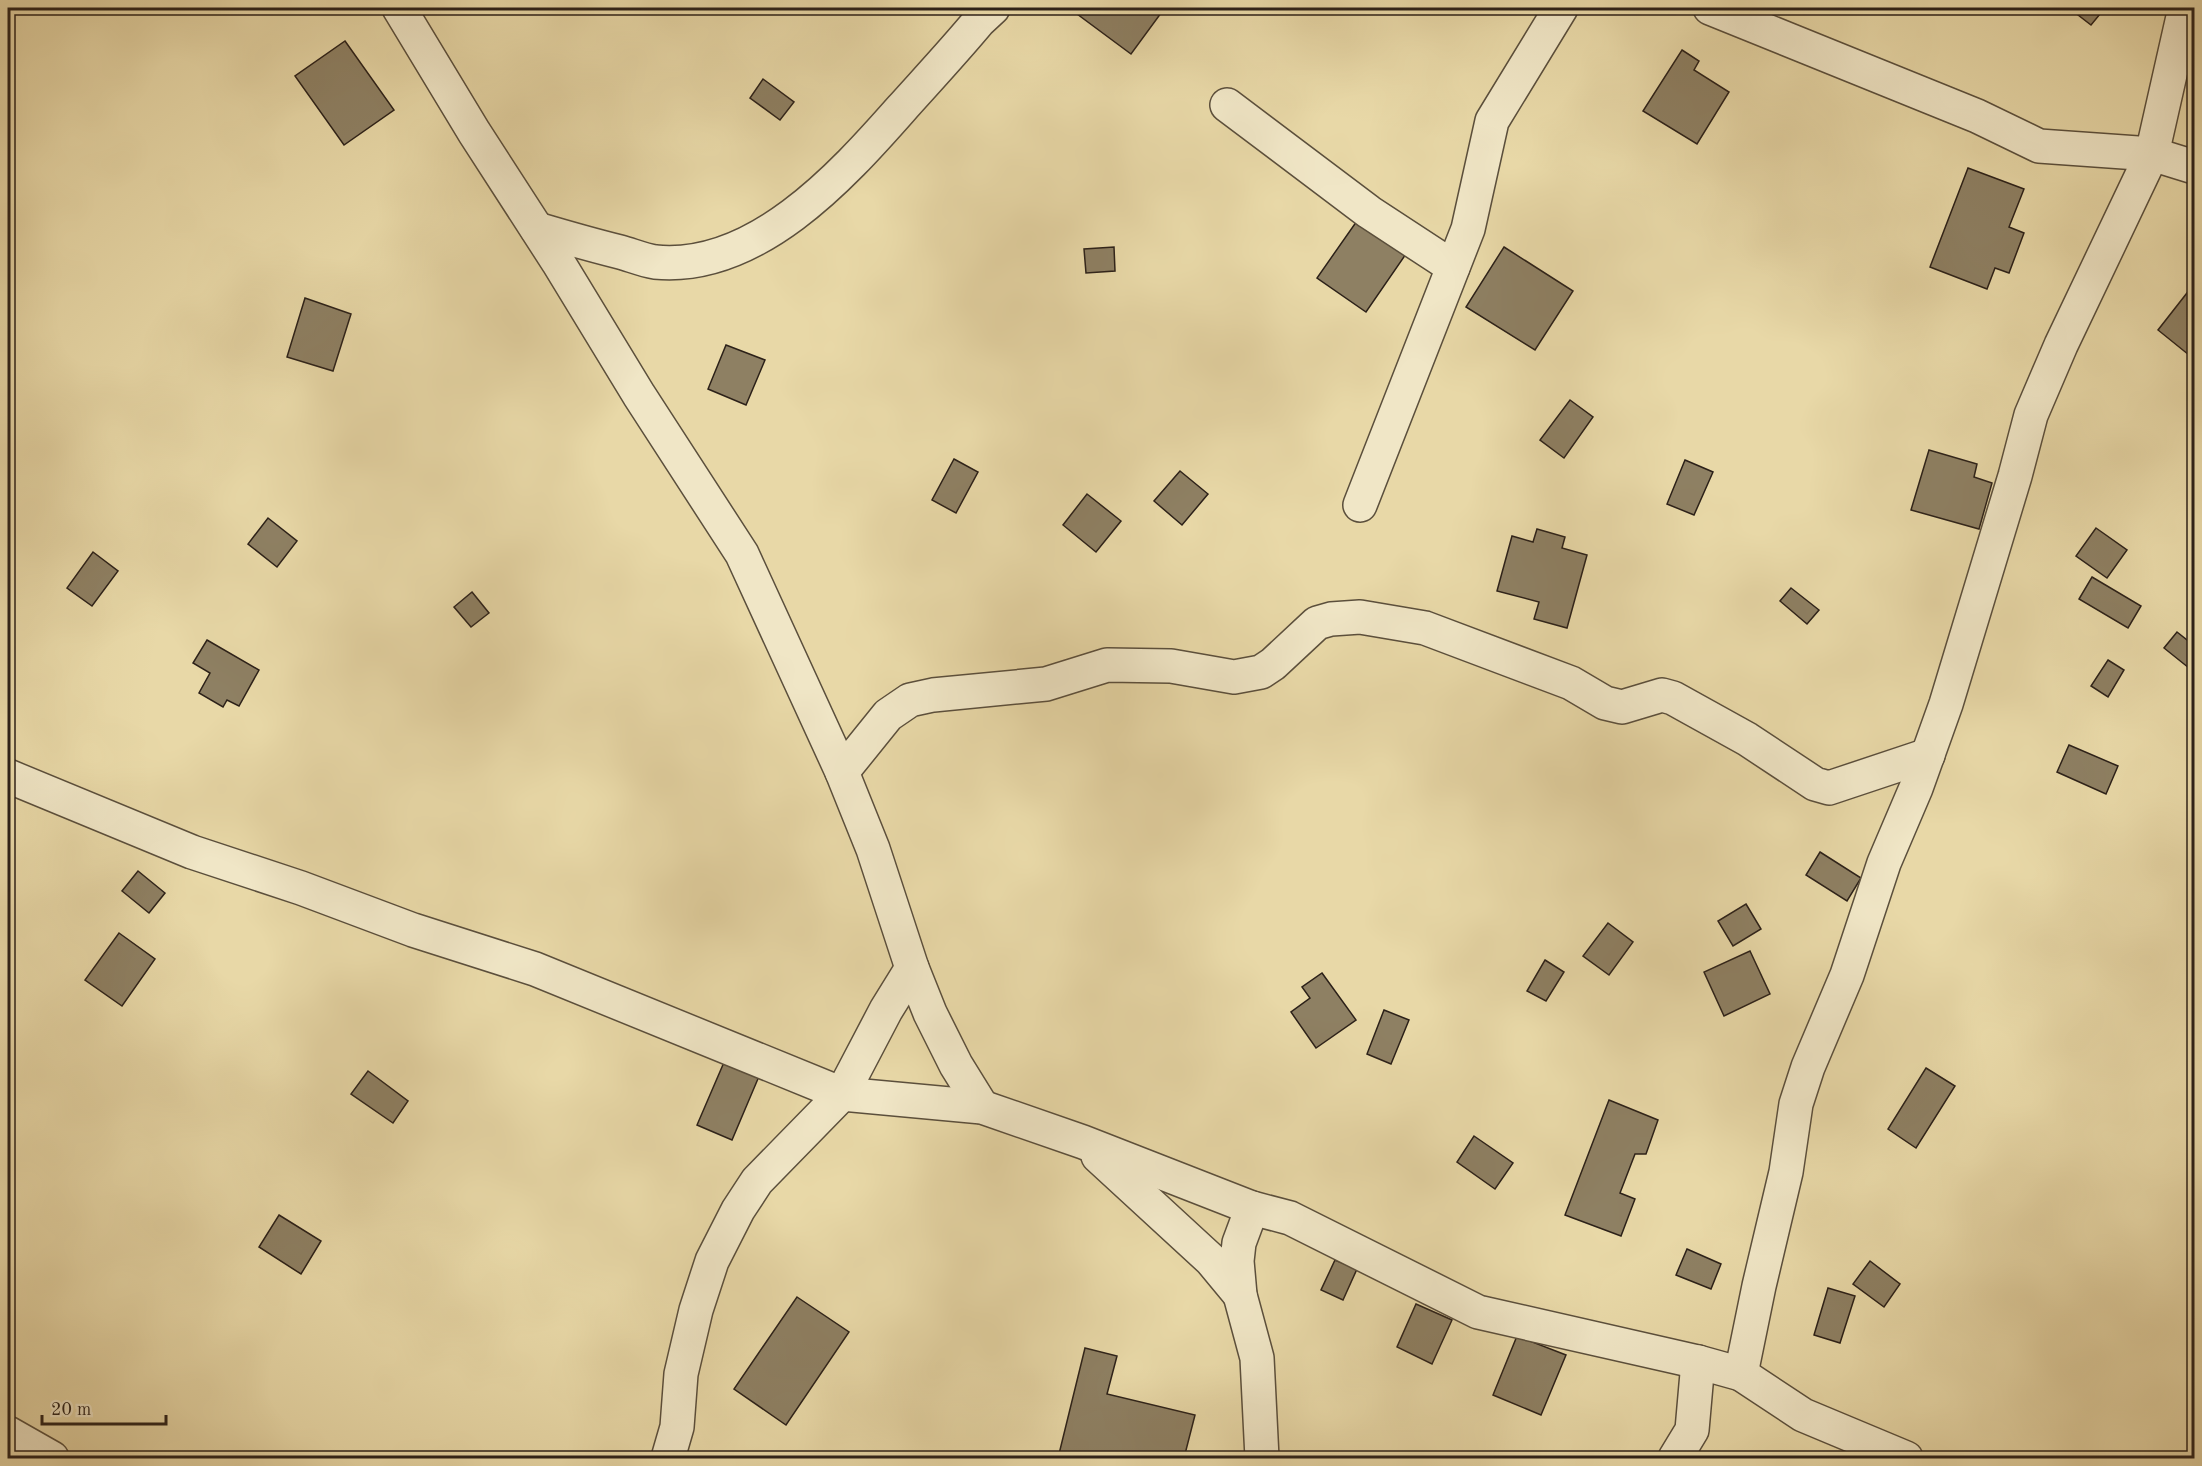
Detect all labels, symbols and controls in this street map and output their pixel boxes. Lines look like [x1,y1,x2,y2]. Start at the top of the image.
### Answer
scale bar [42,1388,166,1426]
text: 20 m [51,1401,91,1419]

